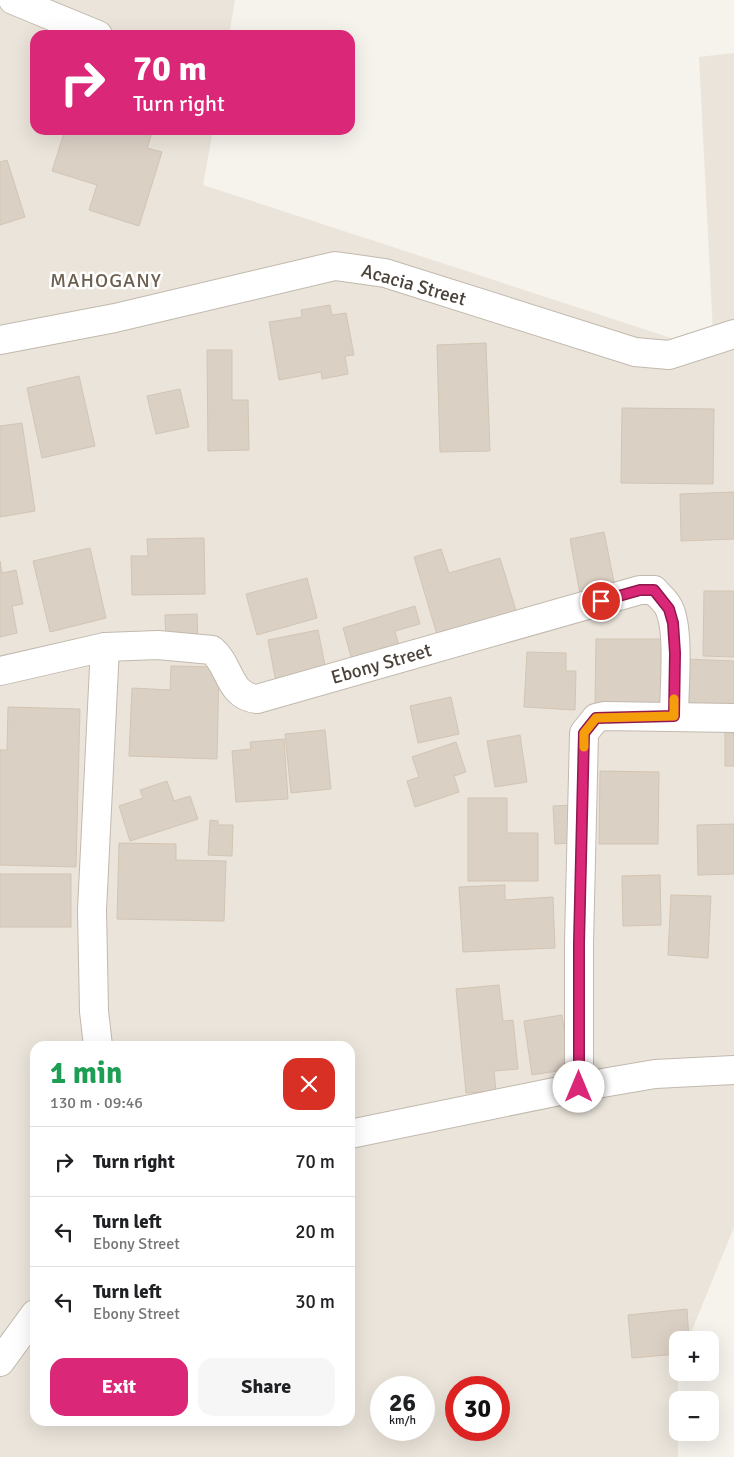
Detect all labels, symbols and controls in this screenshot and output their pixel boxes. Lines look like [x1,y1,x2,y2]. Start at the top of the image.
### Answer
text: 70 m [133,47,207,90]
icon: right [50,50,115,115]
text: Turn right [133,90,225,117]
street label: Acacia Street [359,259,469,311]
district label: MAHOGANY [50,268,162,293]
pin [580,580,622,622]
icon: arrive [587,587,615,615]
street label: Ebony Street [328,638,435,690]
text: 1 min [50,1055,122,1092]
button: close [283,1058,335,1110]
position arrow [552,1060,604,1112]
text: 130 m · 09:46 [50,1093,143,1113]
icon: right [50,1148,78,1176]
text: Turn right [93,1150,175,1174]
text: 70 m [295,1150,335,1174]
text: Turn left [93,1210,162,1234]
icon: left [50,1218,78,1246]
text: 20 m [295,1220,335,1244]
text: Ebony Street [93,1234,180,1254]
text: Turn left [93,1280,162,1304]
icon: left [50,1288,78,1316]
text: 30 m [295,1290,335,1314]
text: Ebony Street [93,1304,180,1324]
map controls [669,1331,719,1441]
button: + [669,1331,719,1381]
button: Exit [50,1358,188,1416]
button: Share [198,1358,335,1416]
speed limit sign: 30 [445,1376,510,1441]
text: 26 [389,1387,416,1418]
button: − [669,1391,719,1441]
text: km/h [389,1413,416,1428]

